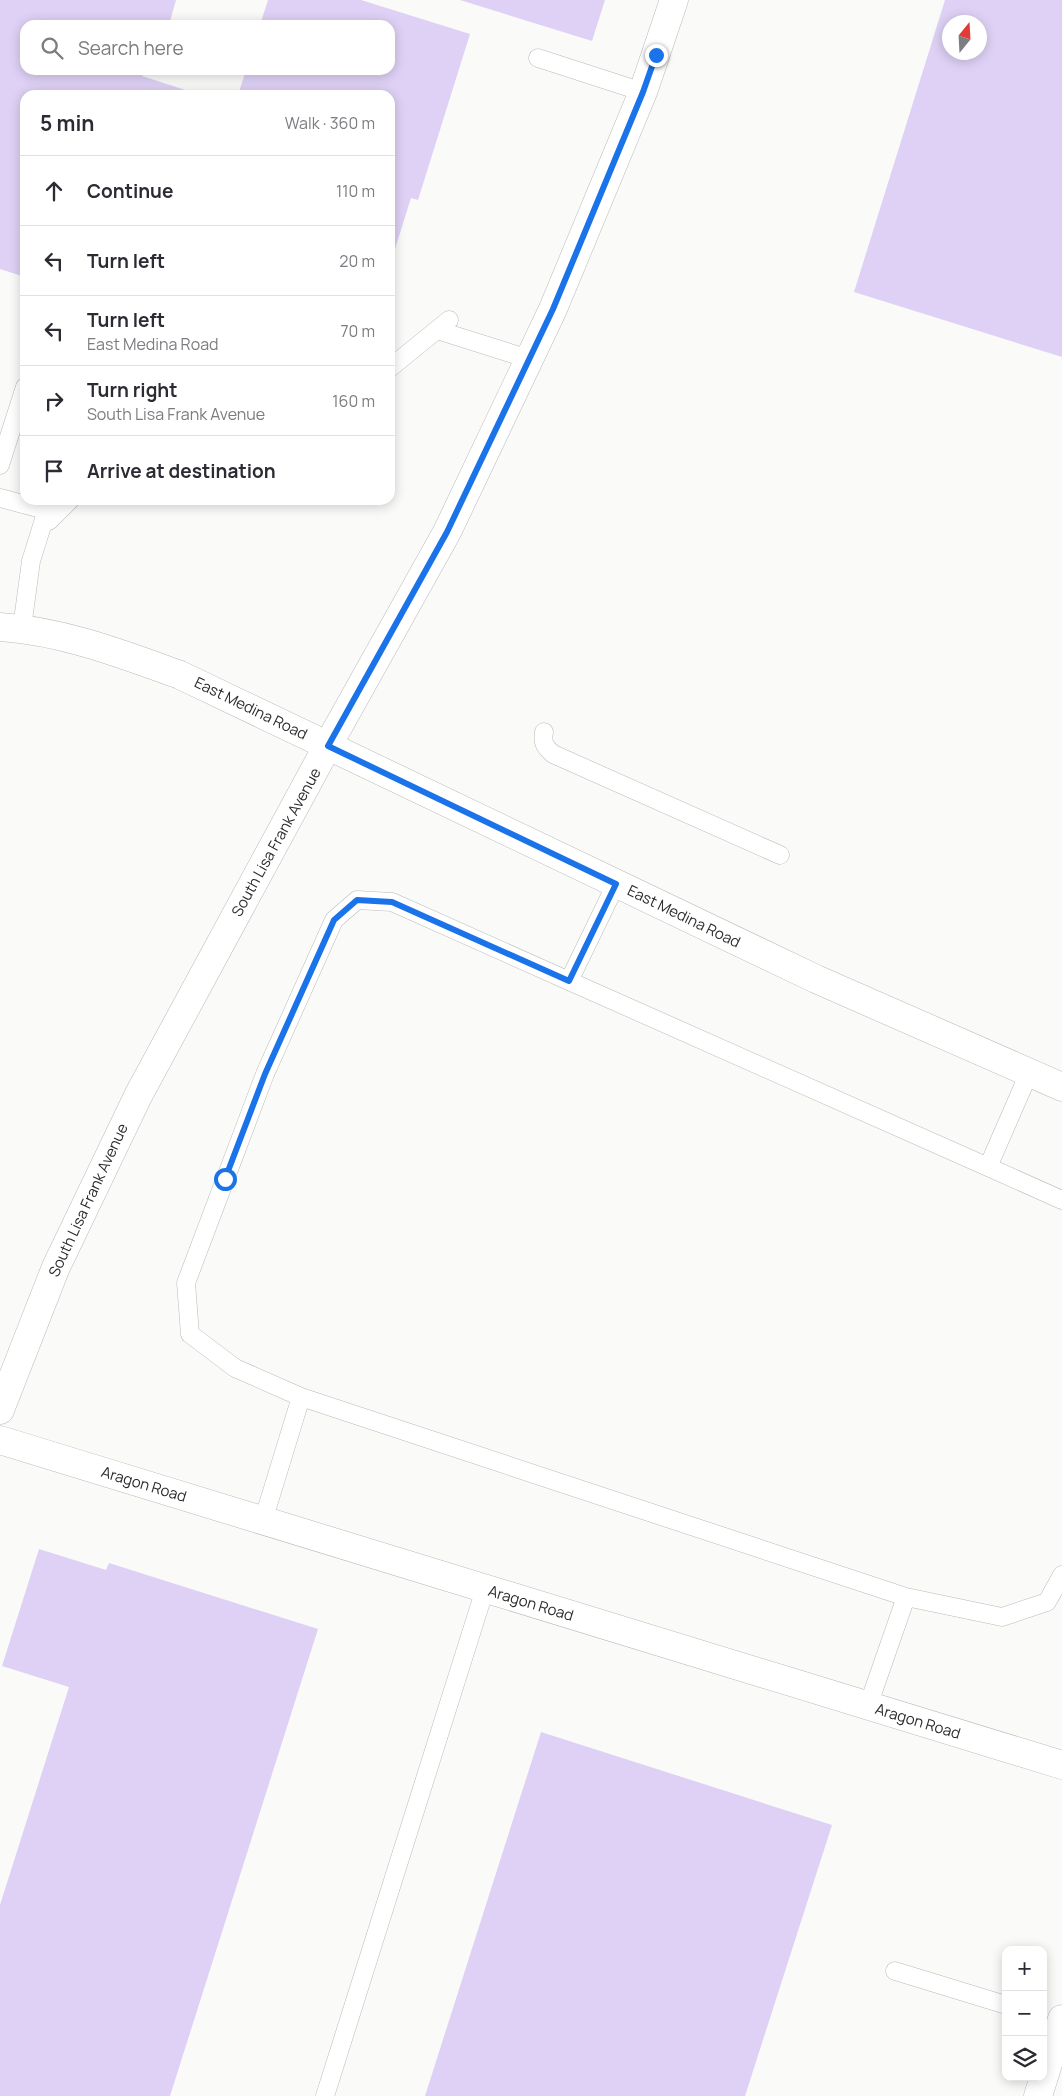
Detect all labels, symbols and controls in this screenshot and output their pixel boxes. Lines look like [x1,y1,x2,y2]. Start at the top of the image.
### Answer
north arrow [942,15,987,60]
search box [20,20,395,75]
icon: search [38,34,66,62]
text: Search here [78,35,184,61]
route end [645,44,668,67]
text: 5 min [40,109,94,137]
text: Walk · 360 m [285,112,375,134]
icon: ahead [40,177,68,205]
text: Continue [87,178,173,204]
text: 110 m [336,180,375,202]
icon: left [40,247,68,275]
text: Turn left [87,248,165,274]
text: 20 m [339,250,375,272]
text: Turn left [87,307,165,333]
icon: left [40,317,68,345]
text: 70 m [340,320,375,342]
text: East Medina Road [87,333,219,355]
text: Turn right [87,377,177,403]
icon: right [40,387,68,415]
text: 160 m [332,390,375,412]
text: South Lisa Frank Avenue [87,403,265,425]
icon: arrive [40,457,68,485]
text: Arrive at destination [87,458,276,484]
street label: East Medina Road [191,672,311,744]
street label: South Lisa Frank Avenue [226,764,326,920]
street label: East Medina Road [624,880,744,952]
street label: South Lisa Frank Avenue [43,1120,133,1280]
route start [214,1168,237,1191]
street label: Aragon Road [99,1461,189,1507]
street label: Aragon Road [486,1580,576,1626]
street label: Aragon Road [873,1698,963,1744]
map controls [1002,1946,1047,2081]
button: + [1002,1946,1047,1991]
button: − [1002,1991,1047,2036]
button: layers [1002,2036,1047,2081]

